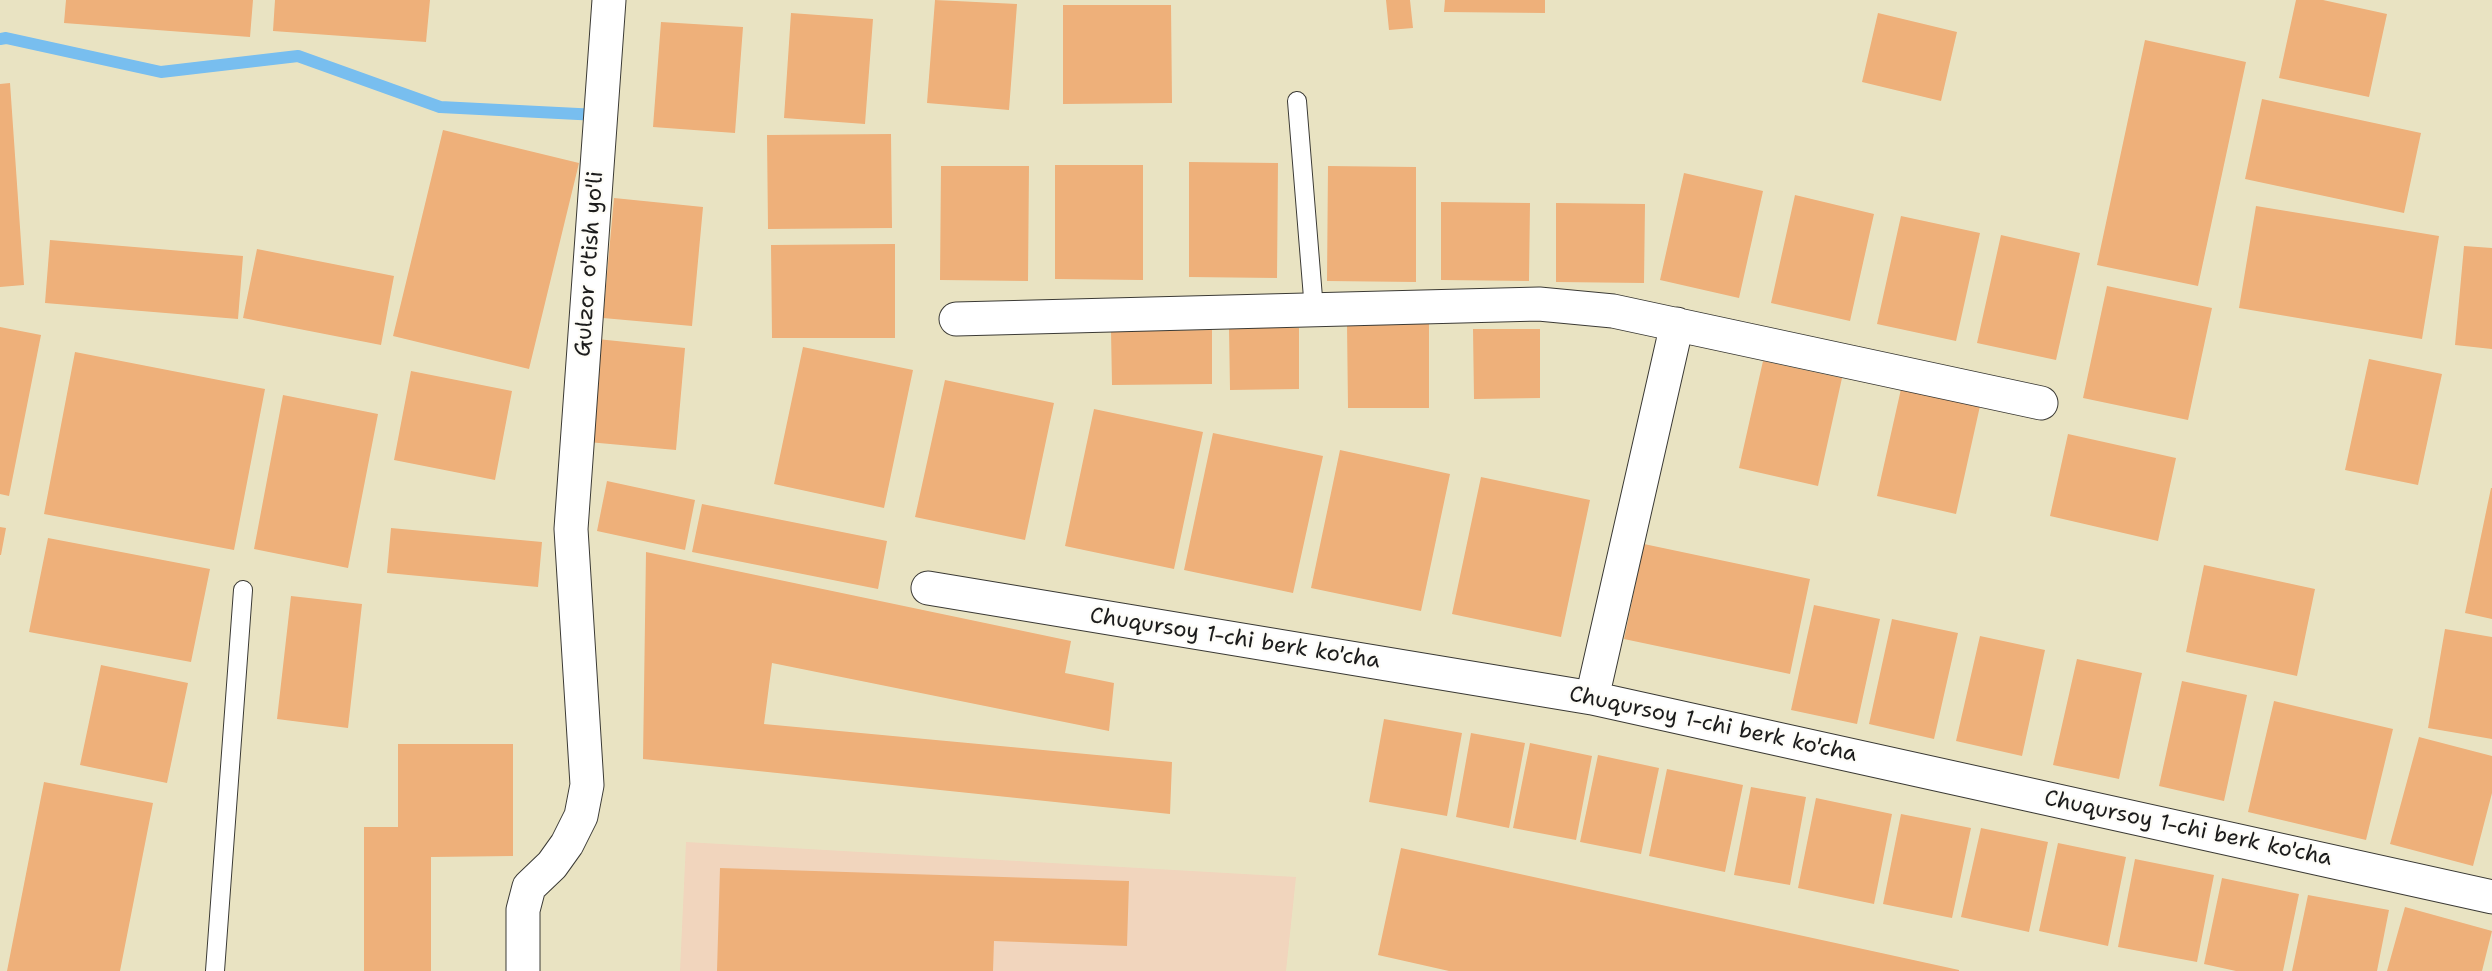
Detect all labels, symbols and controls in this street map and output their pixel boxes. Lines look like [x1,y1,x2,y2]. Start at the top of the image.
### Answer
street label: Gulzor o'tish yo'li [570,170,610,358]
street label: Chuqursoy 1-chi berk ko'cha [1088,603,1382,675]
street label: Chuqursoy 1-chi berk ko'cha [1567,682,1859,768]
street label: Chuqursoy 1-chi berk ko'cha [2042,786,2334,872]

